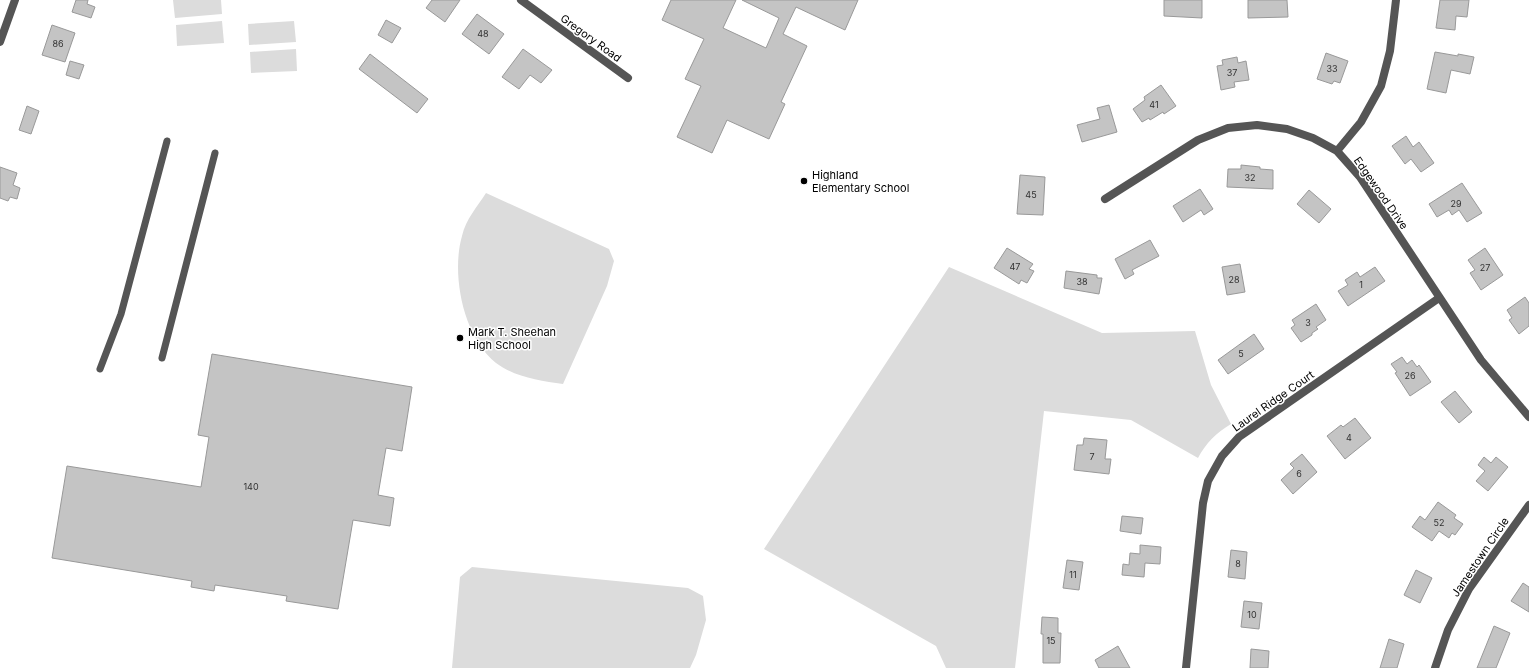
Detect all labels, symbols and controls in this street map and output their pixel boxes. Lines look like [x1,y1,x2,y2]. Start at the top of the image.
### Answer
street label: Gregory Road [558,11,624,65]
house number: 48 [477,28,489,39]
house number: 86 [52,38,64,49]
house number: 33 [1326,63,1338,74]
house number: 37 [1227,67,1237,78]
house number: 41 [1149,99,1159,110]
street label: Edgewood Drive [1351,154,1411,232]
place label: Highland Elementary School [812,168,909,195]
house number: 32 [1244,172,1256,183]
marker: Highland Elementary School [799,176,809,186]
house number: 45 [1025,189,1037,200]
house number: 29 [1450,198,1462,209]
house number: 47 [1010,261,1020,272]
house number: 27 [1480,262,1490,273]
house number: 28 [1228,274,1240,285]
house number: 38 [1076,276,1088,287]
house number: 1 [1359,279,1363,290]
house number: 3 [1305,317,1311,328]
place label: Mark T. Sheehan High School [468,325,556,352]
marker: Mark T. Sheehan High School [455,333,465,343]
house number: 5 [1238,348,1244,359]
street label: Laurel Ridge Court [1229,367,1317,434]
house number: 26 [1404,370,1416,381]
house number: 4 [1346,432,1352,443]
house number: 7 [1089,451,1095,462]
house number: 6 [1296,468,1302,479]
house number: 140 [243,481,259,492]
street label: Jamestown Circle [1448,515,1512,599]
house number: 52 [1434,517,1444,528]
house number: 8 [1235,558,1241,569]
house number: 11 [1069,569,1077,580]
house number: 10 [1247,609,1257,620]
house number: 15 [1046,635,1056,646]

